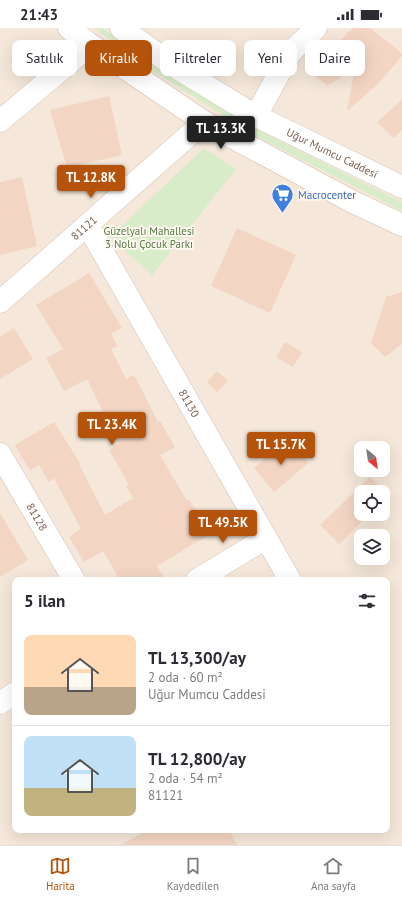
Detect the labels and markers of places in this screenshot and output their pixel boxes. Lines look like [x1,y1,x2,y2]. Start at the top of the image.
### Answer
pin: TL 13.3K [180,116,262,150]
pin: TL 12.8K [50,165,132,199]
supermarket icon: Macrocenter [269,182,295,215]
place label: Macrocenter [298,188,356,202]
pin: TL 23.4K [71,412,153,446]
pin: TL 15.7K [240,432,322,466]
pin: TL 49.5K [182,510,264,544]

